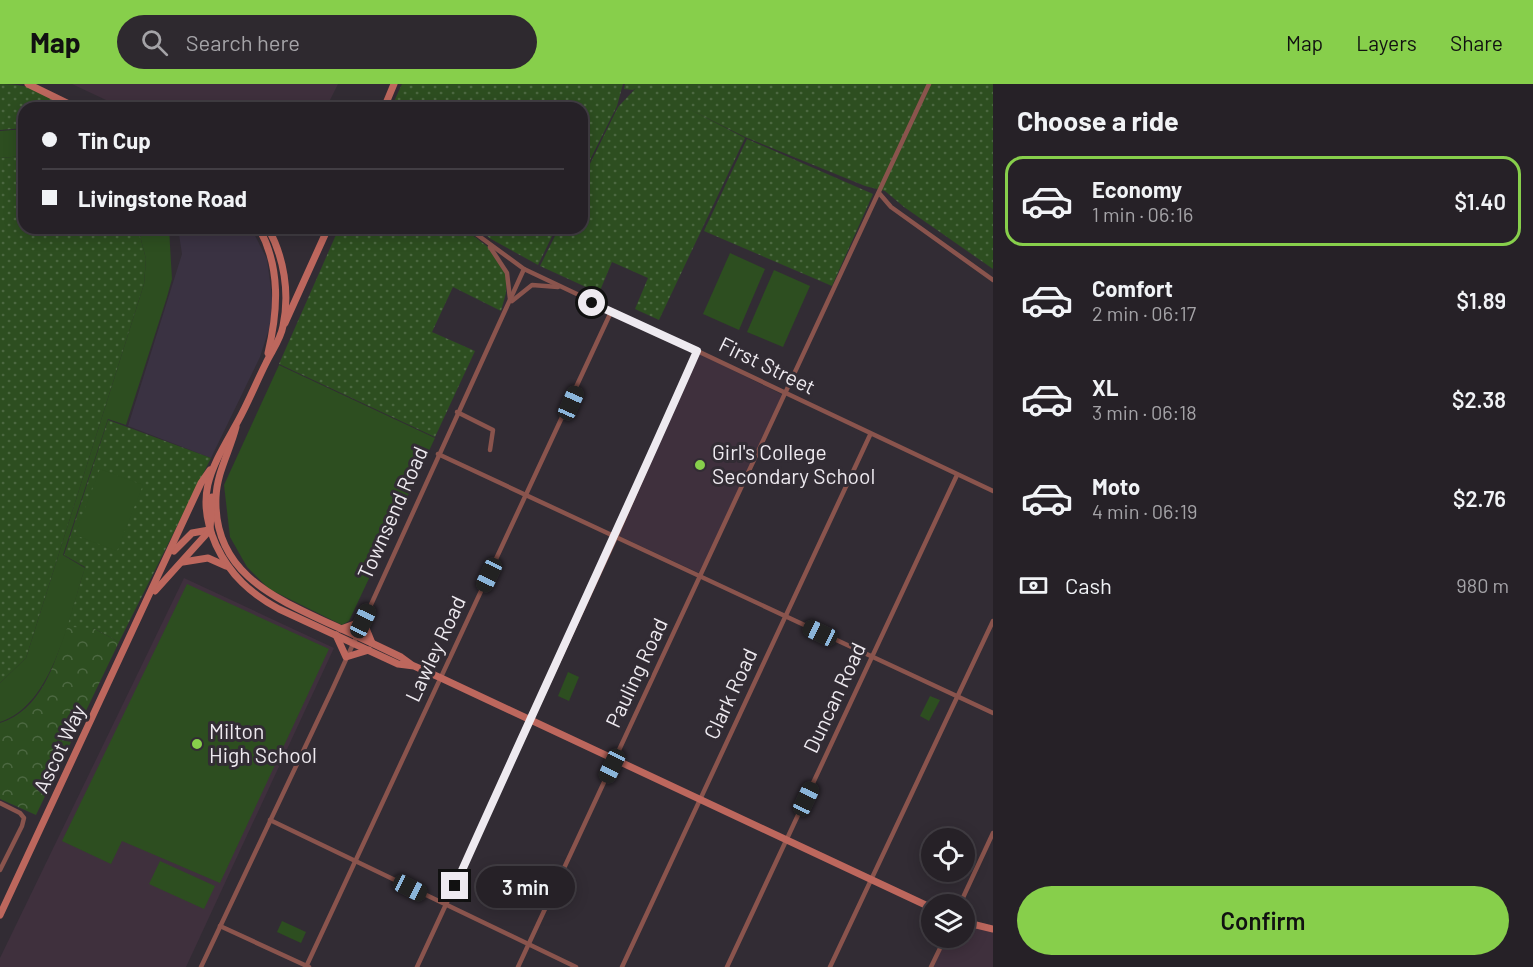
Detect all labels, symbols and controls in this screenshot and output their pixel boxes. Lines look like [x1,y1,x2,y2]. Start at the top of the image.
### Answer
search box [117,15,537,69]
text: Map [30,25,81,59]
icon: search [138,26,171,59]
text: Search here [186,29,300,55]
text: Map [1286,30,1323,55]
text: Layers [1356,30,1417,55]
text: Share [1450,30,1503,55]
text: Choose a ride [1017,104,1179,136]
text: Tin Cup [78,127,151,153]
icon: car [1020,174,1074,228]
text: Economy [1092,176,1182,202]
text: Livingstone Road [78,185,247,211]
text: $1.40 [1454,188,1506,214]
text: 1 min · 06:16 [1092,202,1193,226]
icon: car [1020,273,1074,327]
text: Comfort [1092,275,1173,301]
text: $1.89 [1456,287,1506,313]
route start [578,289,605,316]
text: 2 min · 06:17 [1092,301,1196,325]
street label: First Street [715,331,820,399]
icon: car [1020,372,1074,426]
text: XL [1092,374,1118,400]
car [555,383,587,423]
text: $2.38 [1452,386,1506,412]
text: 3 min · 06:18 [1092,400,1197,424]
place label: Girl's College Secondary School [712,439,875,488]
street label: Townsend Road [351,442,432,583]
marker: Girl's College Secondary School [693,458,707,472]
icon: car [1020,471,1074,525]
text: Moto [1092,473,1140,499]
text: $2.76 [1453,485,1506,511]
text: 4 min · 06:19 [1092,499,1197,523]
car [473,555,505,595]
icon: cash [1017,569,1050,602]
text: Cash [1065,572,1112,598]
text: 980 m [1456,573,1509,597]
street label: Lawley Road [399,592,470,705]
car [347,601,379,641]
street label: Pauling Road [599,614,672,731]
car [800,617,840,649]
street label: Duncan Road [797,638,870,756]
street label: Clark Road [698,644,761,743]
street label: Ascot Way [27,700,90,797]
place label: Milton High School [209,718,317,767]
marker: Milton High School [190,737,204,751]
car [596,746,628,786]
car [790,779,822,819]
map controls [921,828,975,948]
button: locate [921,828,975,882]
callout: 3 min [476,865,575,907]
car [390,872,430,904]
route end [441,872,468,899]
text: 3 min [502,875,549,899]
button: Confirm [1017,886,1509,955]
button: layers [921,894,975,948]

